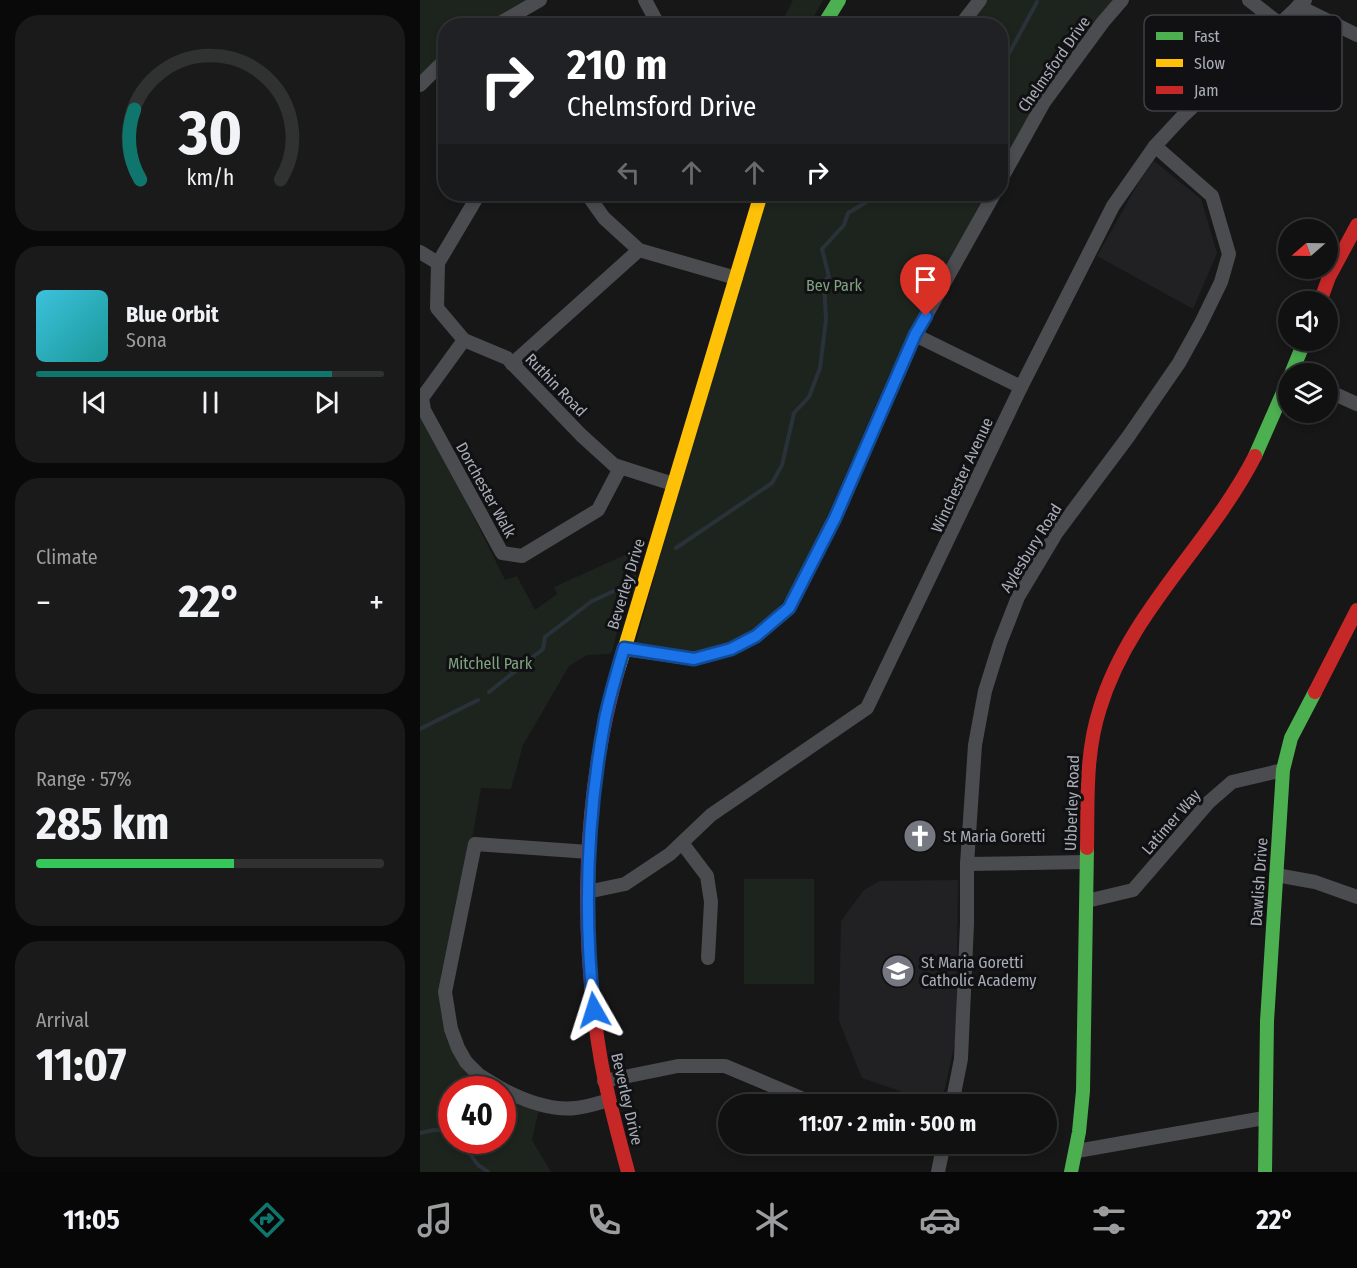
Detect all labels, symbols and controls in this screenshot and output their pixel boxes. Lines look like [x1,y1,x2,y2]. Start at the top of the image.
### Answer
street label: Chelmsford Drive [1014,13,1094,115]
legend [1144,15,1342,111]
text: Fast [1194,27,1221,46]
text: 210 m [567,40,667,90]
icon: right [468,42,546,120]
text: Slow [1194,54,1225,73]
text: Jam [1194,81,1219,100]
text: Chelmsford Drive [567,91,756,123]
text: 30 [177,96,242,171]
icon: left [612,156,645,189]
icon: ahead [675,156,708,189]
icon: ahead [738,156,771,189]
icon: right [801,156,834,189]
text: km/h [186,166,234,192]
north arrow [1278,219,1338,279]
map controls [1278,219,1338,423]
pin [900,254,951,316]
icon: arrive [909,263,942,296]
park label: Bev Park [806,276,862,295]
button: sound [1278,291,1338,351]
text: Blue Orbit [126,301,219,328]
text: Sona [126,328,167,352]
street label: Ruthin Road [521,350,591,420]
button: layers [1278,363,1338,423]
icon: previous [78,386,111,419]
icon: pause [194,386,227,419]
icon: next [310,386,343,419]
street label: Winchester Avenue [927,414,997,536]
street label: Dorchester Walk [452,439,520,541]
street label: Aylesbury Road [996,500,1066,596]
street label: Beverley Drive [603,536,649,632]
text: Climate [36,545,98,569]
text: 22° [179,575,241,629]
text: − [36,583,51,623]
text: + [369,583,384,623]
park label: Mitchell Park [448,654,533,673]
street label: Ubberley Road [1061,755,1083,851]
text: Range · 57% [36,767,132,791]
street label: Latimer Way [1138,785,1205,858]
text: 285 km [36,797,169,851]
church icon: St Maria Goretti [902,818,938,854]
place label: St Maria Goretti [943,827,1045,846]
street label: Dawlish Drive [1246,837,1272,927]
school or university icon: St Maria Goretti Catholic Academy [880,953,916,989]
place label: St Maria Goretti Catholic Academy [921,953,1037,990]
position arrow [562,978,626,1042]
text: Arrival [36,1008,89,1032]
text: 11:07 [36,1038,127,1092]
street label: Beverley Drive [607,1051,647,1147]
speed limit sign: 40 [438,1076,516,1154]
text: 11:07 · 2 min · 500 m [799,1110,976,1137]
icon: directions [246,1199,288,1241]
icon: music [414,1199,456,1241]
icon: phone [583,1199,625,1241]
icon: climate [751,1199,793,1241]
icon: car [919,1199,961,1241]
icon: filters [1088,1199,1130,1241]
text: 11:05 [63,1204,120,1236]
text: 22° [1256,1204,1294,1236]

